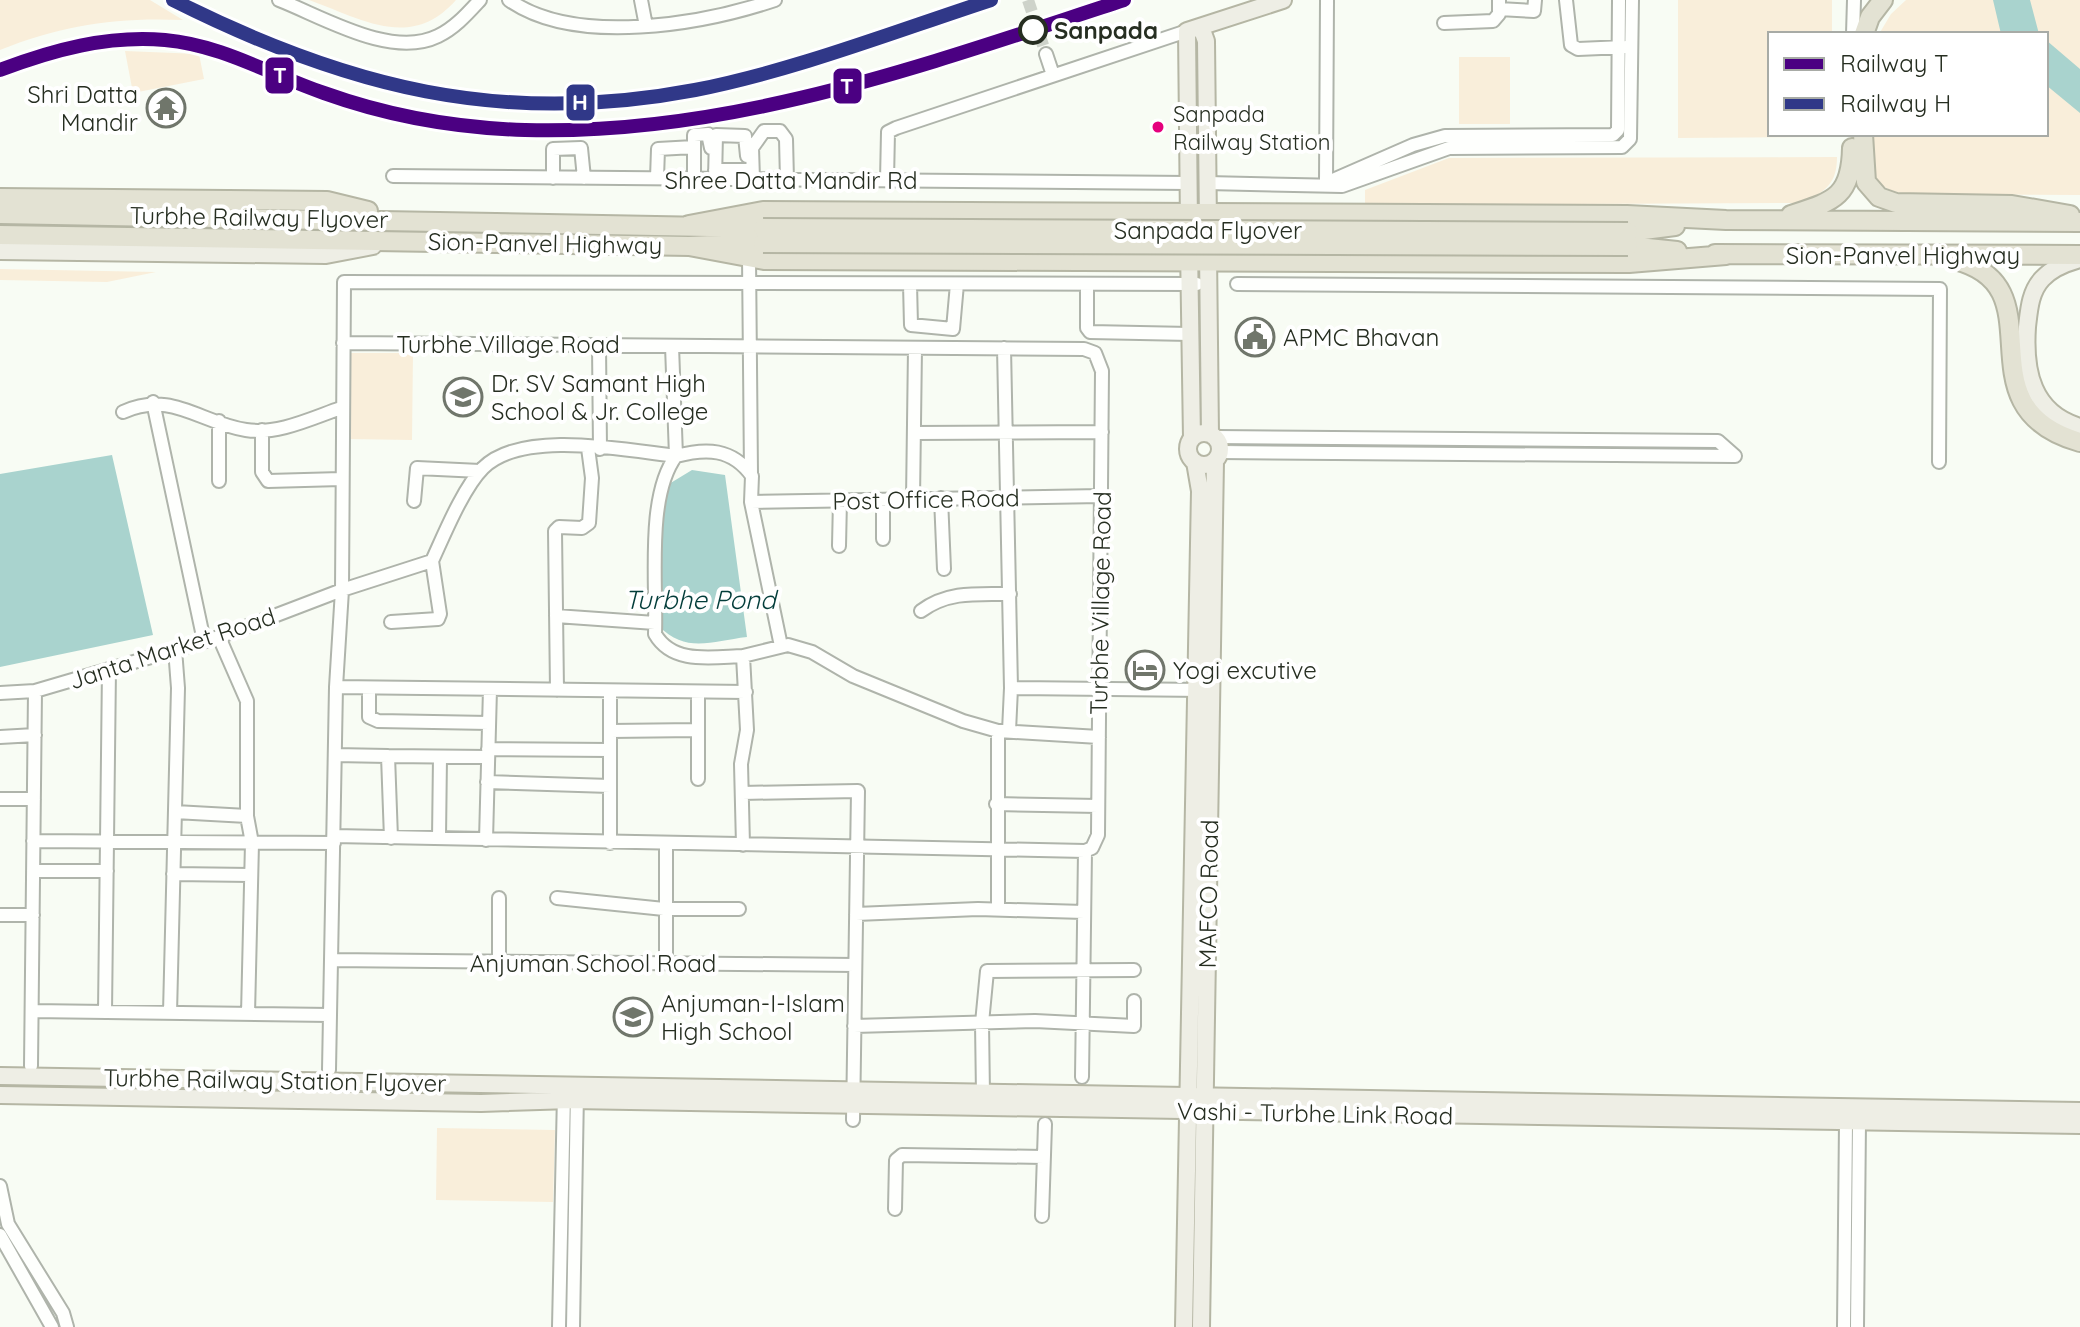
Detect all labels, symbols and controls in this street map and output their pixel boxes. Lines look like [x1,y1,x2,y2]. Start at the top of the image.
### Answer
place label: Sanpada [1054,15,1158,45]
marker: Sanpada [1019,16,1047,44]
legend [1768,32,2048,136]
text: Railway T [1840,48,1948,78]
line badge: T [264,56,295,95]
text: T [273,61,287,89]
line badge: T [832,67,863,105]
text: T [840,72,854,100]
place label: Shri Datta Mandir [27,79,138,137]
line badge: H [565,83,596,122]
temple icon: Shri Datta Mandir [145,87,187,129]
text: H [572,88,588,116]
text: Railway H [1840,88,1951,118]
place label: Sanpada Railway Station [1173,100,1330,156]
marker: Sanpada Railway Station [1150,119,1166,135]
street label: Shree Datta Mandir Rd [665,165,917,195]
street label: Turbhe Railway Flyover [129,200,389,234]
street label: Sanpada Flyover [1114,215,1302,245]
street label: Sion-Panvel Highway [428,226,662,260]
street label: Sion-Panvel Highway [1786,240,2020,270]
public building icon: APMC Bhavan [1234,316,1276,358]
place label: APMC Bhavan [1283,322,1439,352]
street label: Turbhe Village Road [396,329,620,359]
place label: Dr. SV Samant High School & Jr. College [491,368,708,426]
school or university icon: Dr. SV Samant High School & Jr. College [442,376,484,418]
street label: Post Office Road [832,482,1020,516]
street label: Turbhe Village Road [1083,491,1117,715]
water label: Turbhe Pond [624,583,779,616]
street label: Janta Market Road [65,600,279,696]
hotel icon: Yogi excutive [1124,649,1166,691]
place label: Yogi excutive [1173,655,1317,685]
street label: MAFCO Road [1192,819,1224,969]
street label: Anjuman School Road [470,948,716,978]
place label: Anjuman-I-Islam High School [661,988,845,1046]
school or university icon: Anjuman-I-Islam High School [612,996,654,1038]
street label: Turbhe Railway Station Flyover [103,1062,447,1098]
street label: Vashi - Turbhe Link Road [1177,1096,1453,1130]

